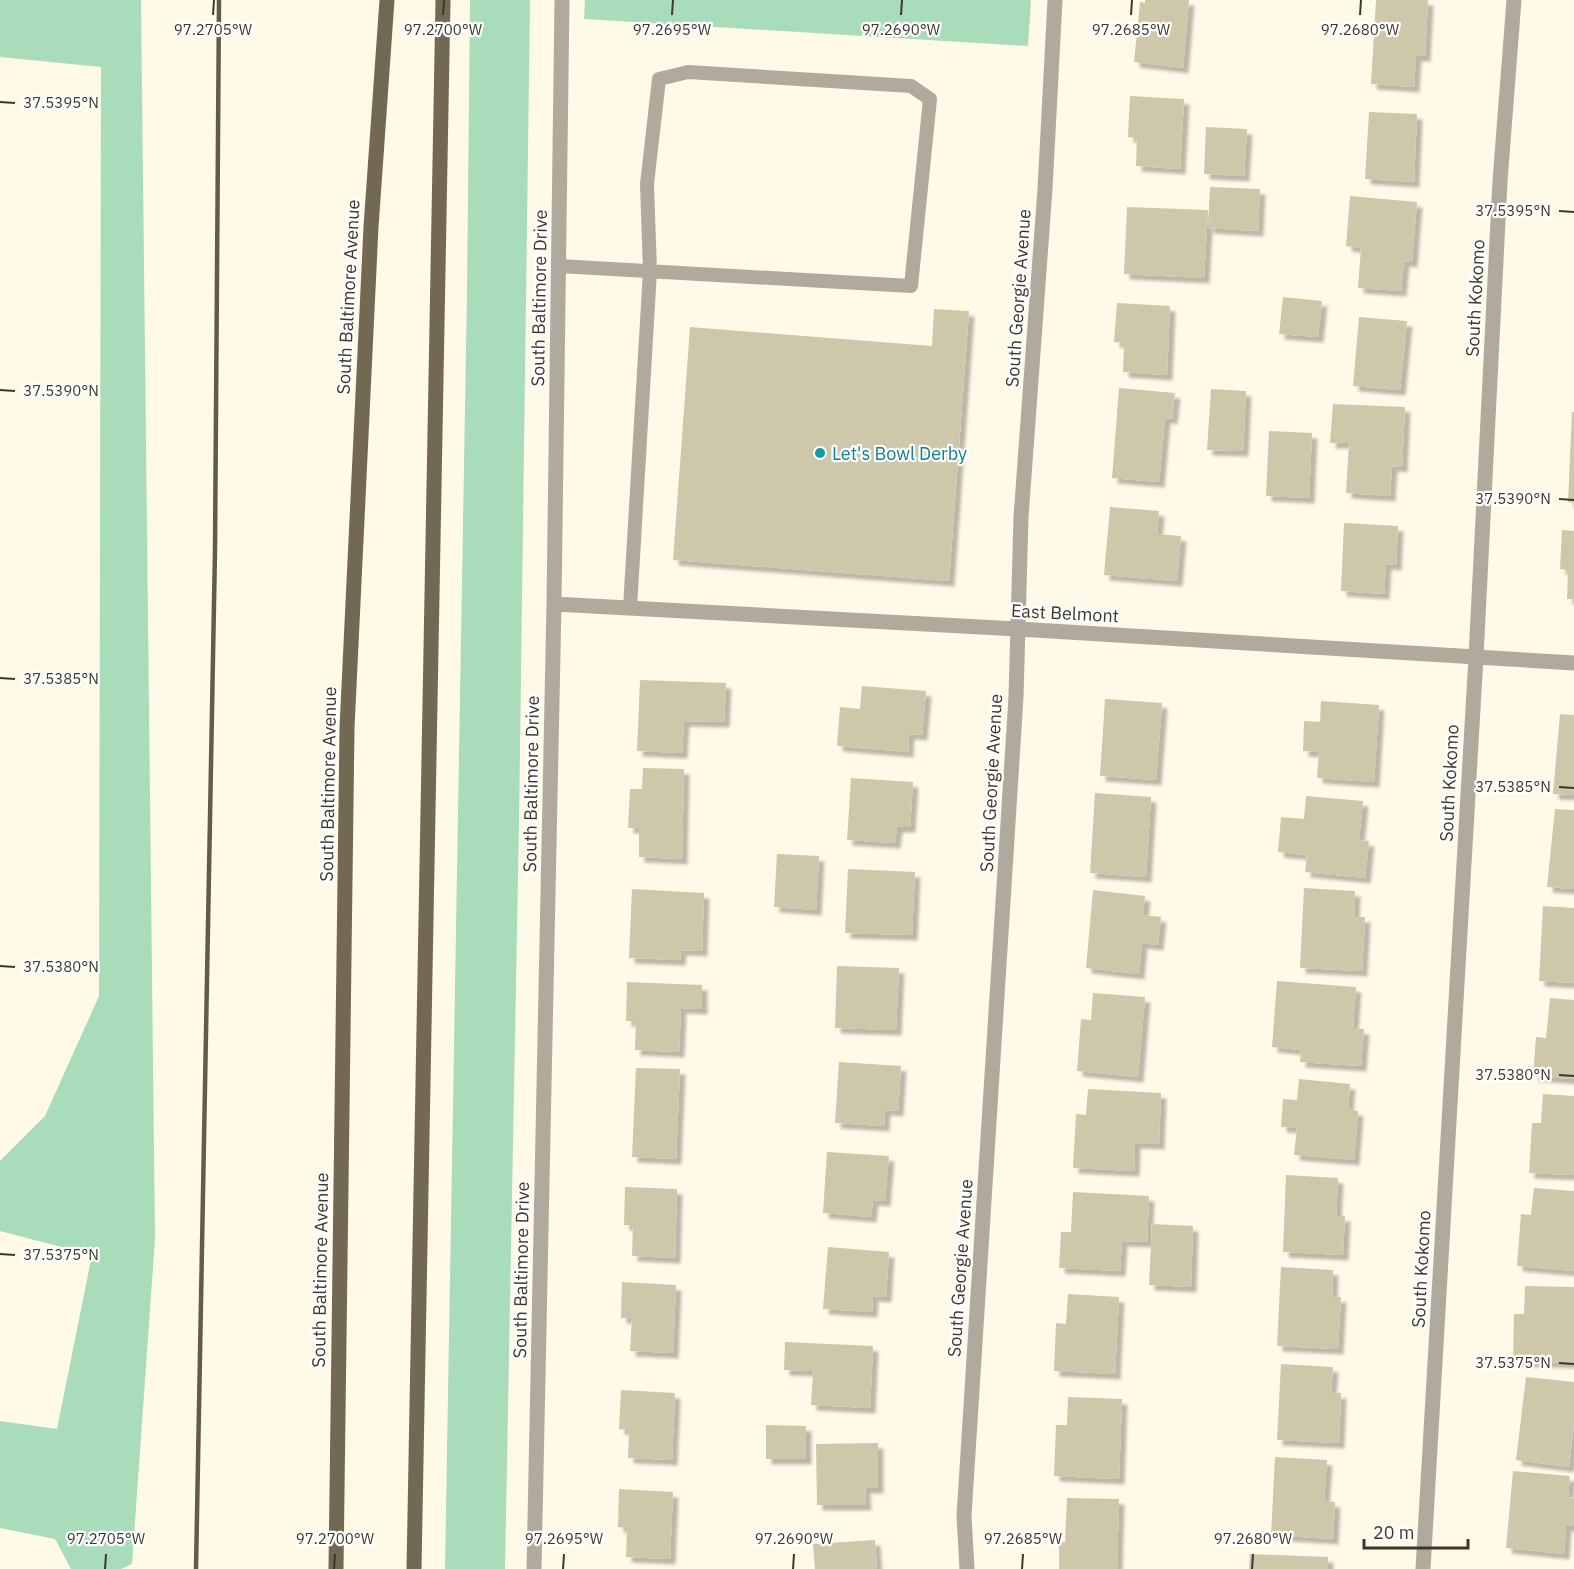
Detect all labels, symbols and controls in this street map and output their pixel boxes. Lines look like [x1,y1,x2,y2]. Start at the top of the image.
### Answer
text: 97.2705°W [174,20,253,39]
text: 97.2700°W [404,20,483,39]
text: 97.2695°W [633,20,712,39]
text: 97.2690°W [862,20,941,39]
text: 97.2685°W [1092,20,1171,39]
text: 97.2680°W [1321,20,1400,39]
text: 37.5395°N [23,93,99,112]
street label: South Baltimore Avenue [331,199,365,395]
text: 37.5395°N [1475,201,1551,220]
street label: South Georgie Avenue [1000,208,1036,388]
street label: South Baltimore Drive [526,209,552,387]
street label: South Kokomo [1460,239,1490,357]
text: 37.5390°N [23,381,99,400]
place label: Let's Bowl Derby [832,442,967,465]
marker: Let's Bowl Derby [813,446,827,460]
text: 37.5390°N [1475,489,1551,508]
street label: East Belmont [1010,599,1120,627]
text: 37.5385°N [23,669,99,688]
street label: South Baltimore Avenue [315,686,341,882]
street label: South Georgie Avenue [975,693,1007,873]
street label: South Baltimore Drive [518,695,544,873]
street label: South Kokomo [1434,724,1464,842]
text: 37.5385°N [1475,777,1551,796]
text: 37.5380°N [23,957,99,976]
text: 37.5380°N [1475,1065,1551,1084]
street label: South Baltimore Avenue [307,1172,333,1368]
street label: South Georgie Avenue [942,1178,978,1358]
street label: South Baltimore Drive [508,1181,534,1359]
street label: South Kokomo [1406,1210,1436,1328]
text: 37.5375°N [23,1245,99,1264]
text: 37.5375°N [1475,1353,1551,1372]
scale bar [1364,1512,1468,1550]
text: 20 m [1373,1521,1415,1544]
text: 97.2705°W [67,1529,146,1548]
text: 97.2700°W [296,1529,375,1548]
text: 97.2695°W [525,1529,604,1548]
text: 97.2690°W [755,1529,834,1548]
text: 97.2685°W [984,1529,1063,1548]
text: 97.2680°W [1214,1529,1293,1548]

